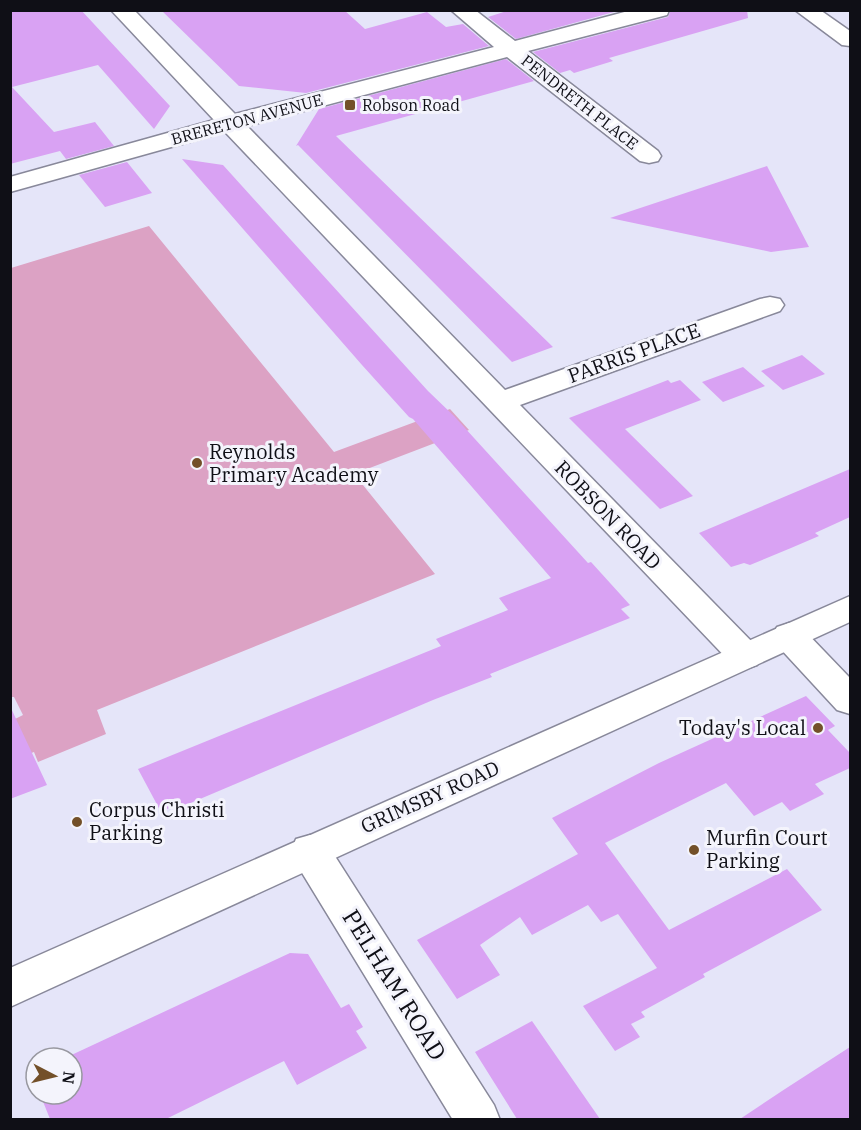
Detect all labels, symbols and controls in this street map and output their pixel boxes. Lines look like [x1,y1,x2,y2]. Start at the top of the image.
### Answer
street label: PENDRETH PLACE [518,50,642,154]
street label: BRERETON AVENUE [169,89,325,149]
place label: Robson Road [362,95,460,115]
marker: Robson Road [343,98,357,112]
street label: PARRIS PLACE [564,316,704,389]
place label: Reynolds Primary Academy [209,438,379,488]
street label: ROBSON ROAD [549,454,667,575]
marker: Reynolds Primary Academy [190,456,204,470]
place label: Today's Local [679,714,806,741]
marker: Today's Local [811,721,825,735]
street label: GRIMSBY ROAD [356,754,503,839]
place label: Corpus Christi Parking [89,796,225,846]
marker: Corpus Christi Parking [70,815,84,829]
place label: Murfin Court Parking [706,824,828,874]
marker: Murfin Court Parking [687,843,701,857]
street label: PELHAM ROAD [336,903,454,1066]
north arrow [24,1046,84,1106]
text: N [58,1070,80,1085]

